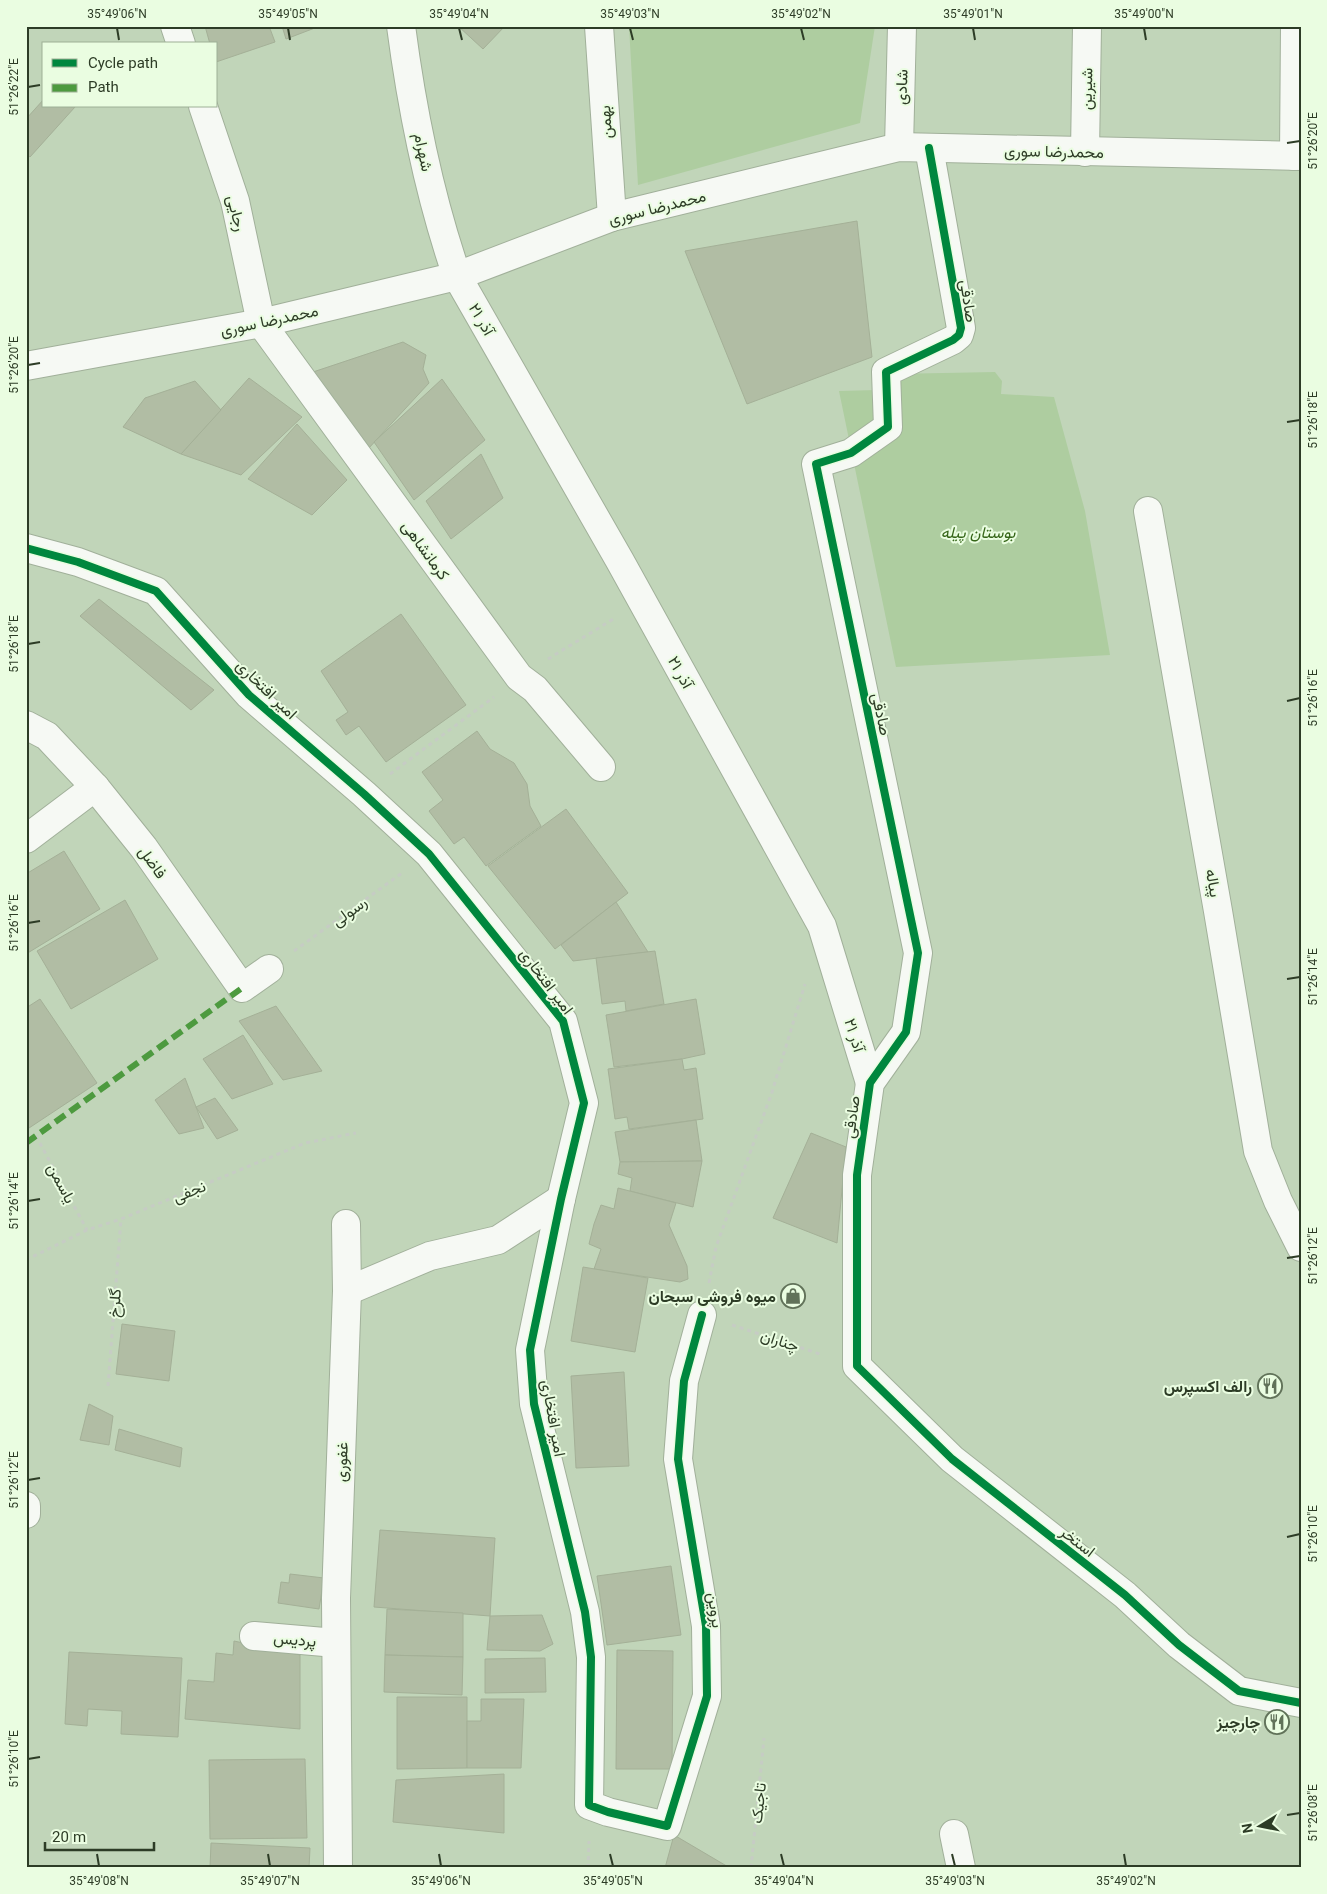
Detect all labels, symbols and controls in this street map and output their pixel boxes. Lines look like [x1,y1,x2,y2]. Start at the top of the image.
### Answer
text: 35°49'06"N [87,6,147,24]
text: 35°49'05"N [258,6,318,24]
text: 35°49'04"N [429,6,489,24]
text: 35°49'03"N [600,6,660,24]
text: 35°49'02"N [771,6,831,24]
text: 35°49'01"N [943,6,1003,24]
text: 35°49'00"N [1114,6,1174,24]
legend [42,42,218,108]
text: Cycle path [88,53,158,76]
text: 51°26'22"E [6,58,24,116]
street label: شیرین [1076,68,1101,110]
street label: شادی [890,69,917,105]
text: Path [88,77,119,100]
street label: بهمن [594,104,621,139]
text: 51°26'20"E [1305,112,1323,170]
street label: شهرام [405,131,438,174]
street label: محمدرضا سوری [1004,140,1104,167]
street label: محمدرضا سوری [606,185,709,234]
street label: رجایی [218,193,251,234]
street label: صادقی [951,278,982,324]
street label: ۲۱ آذر [460,299,500,342]
street label: محمدرضا سوری [218,300,321,345]
text: 51°26'20"E [6,336,24,394]
text: 51°26'18"E [1305,391,1323,449]
street label: کرمانشاهی [394,516,454,587]
park label: بوستان پیله [941,522,1017,547]
text: 51°26'18"E [6,615,24,673]
street label: ۲۱ آذر [660,652,699,695]
street label: امیر افتخاری [229,655,302,727]
text: 51°26'16"E [1305,669,1323,727]
street label: صادقی [863,691,896,738]
street label: فاضل [130,842,172,885]
street label: پیاله [1197,867,1226,900]
street label: رسولی [327,891,374,935]
text: 51°26'16"E [6,894,24,952]
street label: امیر افتخاری [512,944,578,1021]
text: 51°26'14"E [1305,948,1323,1006]
street label: ۲۱ آذر [836,1016,870,1057]
street label: صادقی [838,1094,869,1140]
street label: یاسمن [39,1160,81,1209]
text: 51°26'14"E [6,1172,24,1230]
street label: نجفی [170,1175,210,1211]
text: 51°26'12"E [1305,1227,1323,1285]
shop icon: میوه فروشی سبحان [780,1283,806,1309]
place label: میوه فروشی سبحان [648,1286,776,1311]
street label: گلرخ [103,1288,130,1319]
street label: چناران [757,1324,802,1360]
restaurant icon: رالف اکسپرس [1257,1373,1283,1399]
place label: رالف اکسپرس [1164,1376,1252,1401]
street label: امیر افتخاری [532,1378,571,1459]
street label: غفوری [330,1442,357,1483]
text: 51°26'12"E [6,1451,24,1509]
text: 51°26'10"E [1305,1505,1323,1563]
street label: استخر [1053,1520,1100,1565]
street label: پروین [699,1591,728,1630]
street label: پردیس [272,1627,317,1656]
restaurant icon: چارچیز [1264,1709,1290,1735]
place label: چارچیز [1216,1712,1260,1737]
text: 51°26'10"E [6,1730,24,1788]
street label: تاجیک [746,1782,775,1825]
text: 51°26'08"E [1305,1784,1323,1842]
north arrow [1234,1802,1284,1852]
scale bar [45,1819,154,1851]
text: N [1237,1821,1261,1835]
text: 20 m [52,1827,86,1850]
text: 35°49'08"N [69,1873,129,1891]
text: 35°49'07"N [240,1873,300,1891]
text: 35°49'06"N [411,1873,471,1891]
text: 35°49'05"N [583,1873,643,1891]
text: 35°49'04"N [754,1873,814,1891]
text: 35°49'03"N [925,1873,985,1891]
text: 35°49'02"N [1096,1873,1156,1891]

